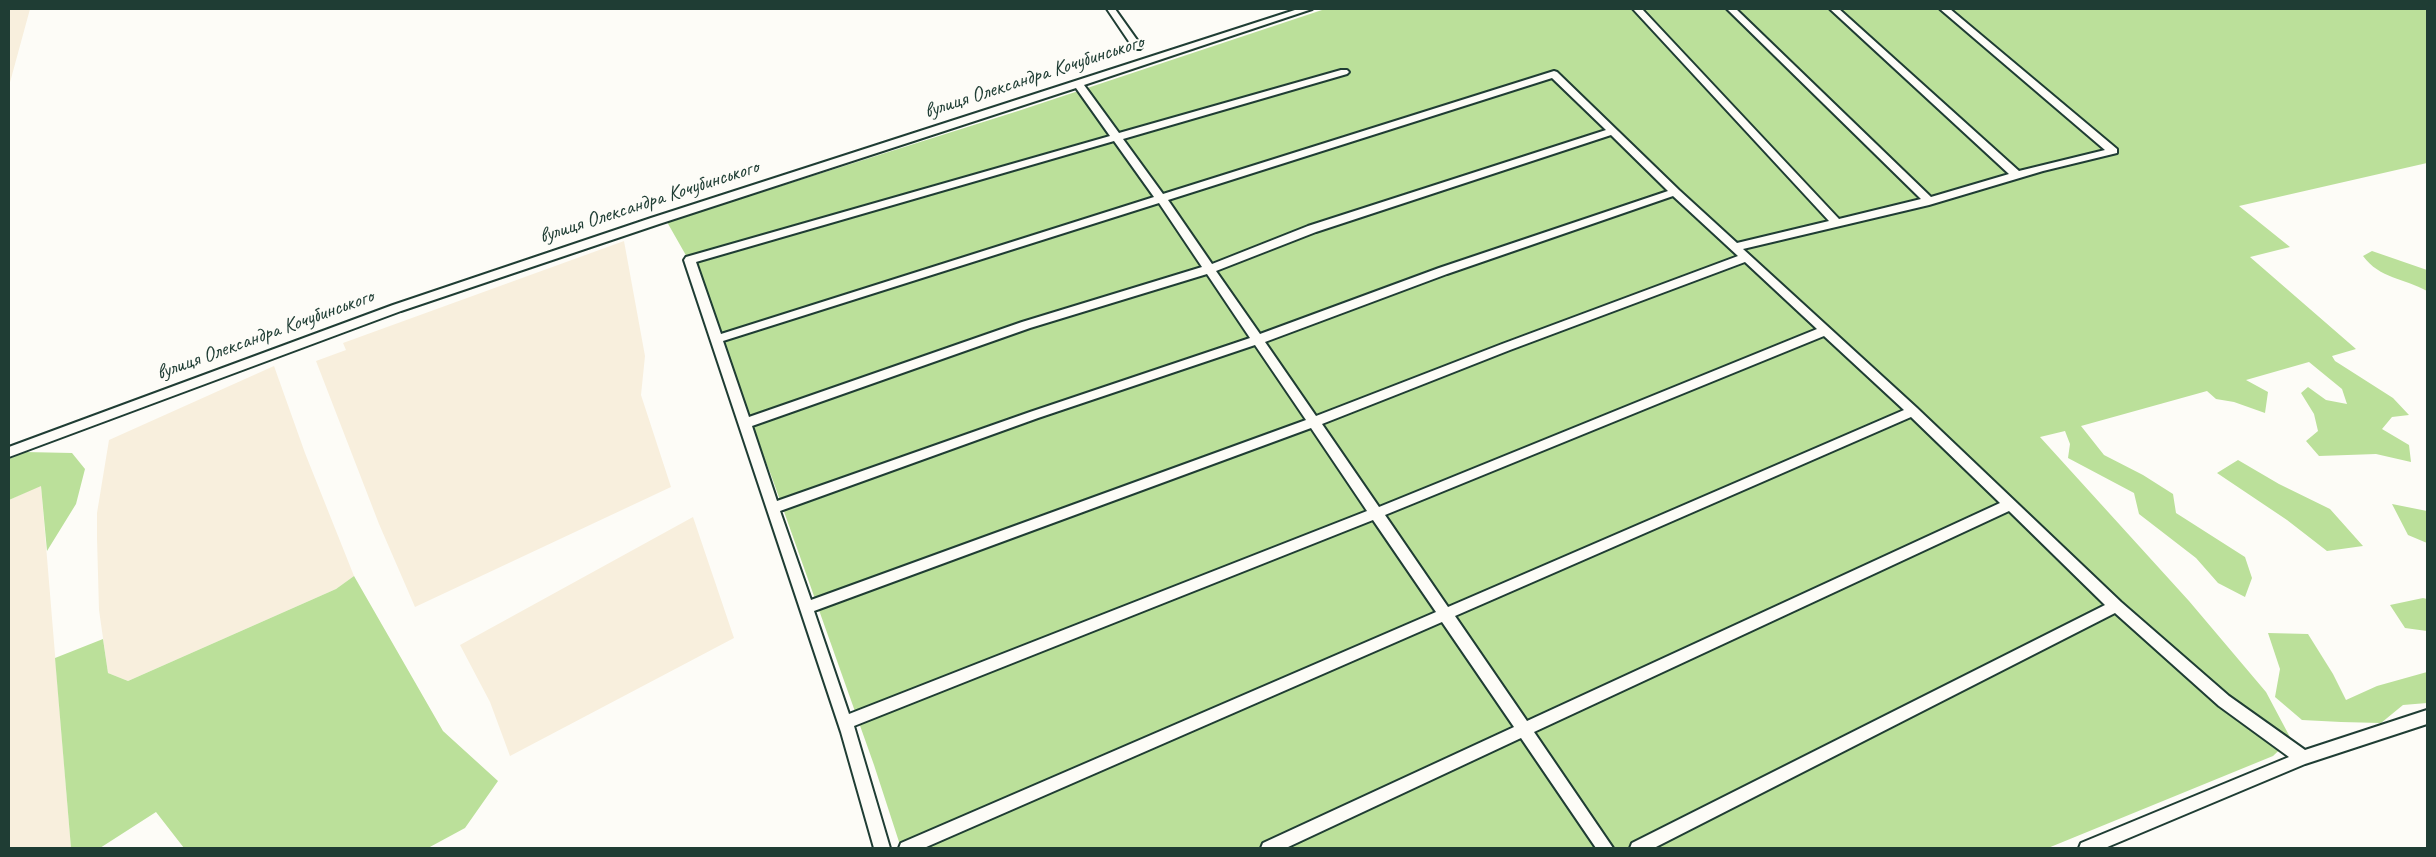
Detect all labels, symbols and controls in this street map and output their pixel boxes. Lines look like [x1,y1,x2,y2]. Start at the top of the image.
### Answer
street label: вулиця Олександра Кочубинського [921,30,1147,124]
street label: вулиця Олександра Кочубинського [536,155,762,249]
street label: вулиця Олександра Кочубинського [153,284,377,386]

